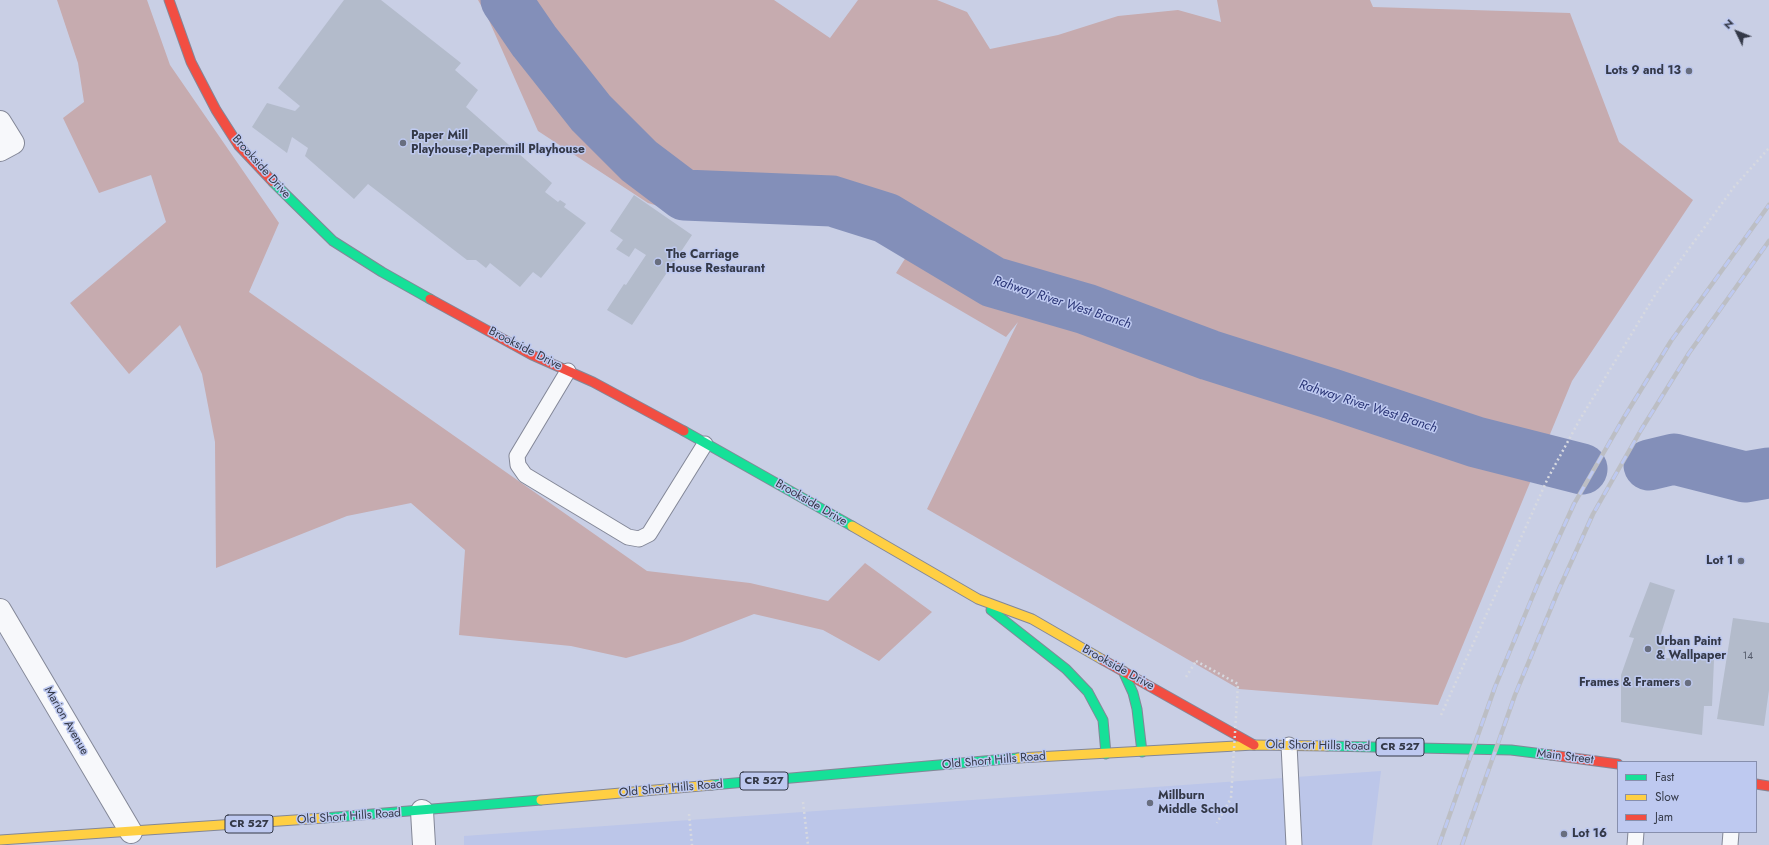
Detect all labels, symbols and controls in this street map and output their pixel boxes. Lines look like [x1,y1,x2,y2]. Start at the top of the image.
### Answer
north arrow [1717,12,1757,52]
text: N [1719,15,1737,32]
place label: Lots 9 and 13 [1605,64,1681,78]
marker: Lots 9 and 13 [1684,66,1694,76]
place label: Paper Mill Playhouse;Papermill Playhouse [411,129,585,157]
street label: Brookside Drive [229,132,293,202]
marker: Paper Mill Playhouse;Papermill Playhouse [398,138,408,148]
place label: The Carriage House Restaurant [666,248,765,276]
marker: The Carriage House Restaurant [653,257,663,267]
water label: Rahway River West Branch [991,273,1133,333]
street label: Brookside Drive [486,324,564,374]
water label: Rahway River West Branch [1297,377,1439,437]
street label: Brookside Drive [773,477,849,529]
place label: Lot 1 [1706,554,1733,568]
marker: Lot 1 [1736,556,1746,566]
place label: Urban Paint & Wallpaper [1656,635,1726,663]
street label: Brookside Drive [1079,642,1157,694]
marker: Urban Paint & Wallpaper [1643,644,1653,654]
house number: 14 [1743,651,1753,663]
place label: Frames & Framers [1579,676,1680,690]
marker: Frames & Framers [1683,678,1693,688]
street label: Marion Avenue [41,684,91,758]
street label: Old Short Hills Road [1266,738,1370,754]
road number: CR 527 [1376,738,1424,756]
street label: Main Street [1536,746,1594,768]
street label: Old Short Hills Road [941,749,1047,773]
legend [1617,761,1757,833]
text: Fast [1655,768,1674,786]
road number: CR 527 [740,772,788,790]
street label: Old Short Hills Road [618,777,724,801]
text: Slow [1655,788,1679,806]
place label: Millburn Middle School [1158,789,1238,817]
marker: Millburn Middle School [1145,798,1155,808]
street label: Old Short Hills Road [297,806,401,828]
text: Jam [1655,808,1673,826]
road number: CR 527 [225,815,273,833]
place label: Lot 16 [1572,827,1607,841]
marker: Lot 16 [1559,829,1569,839]

